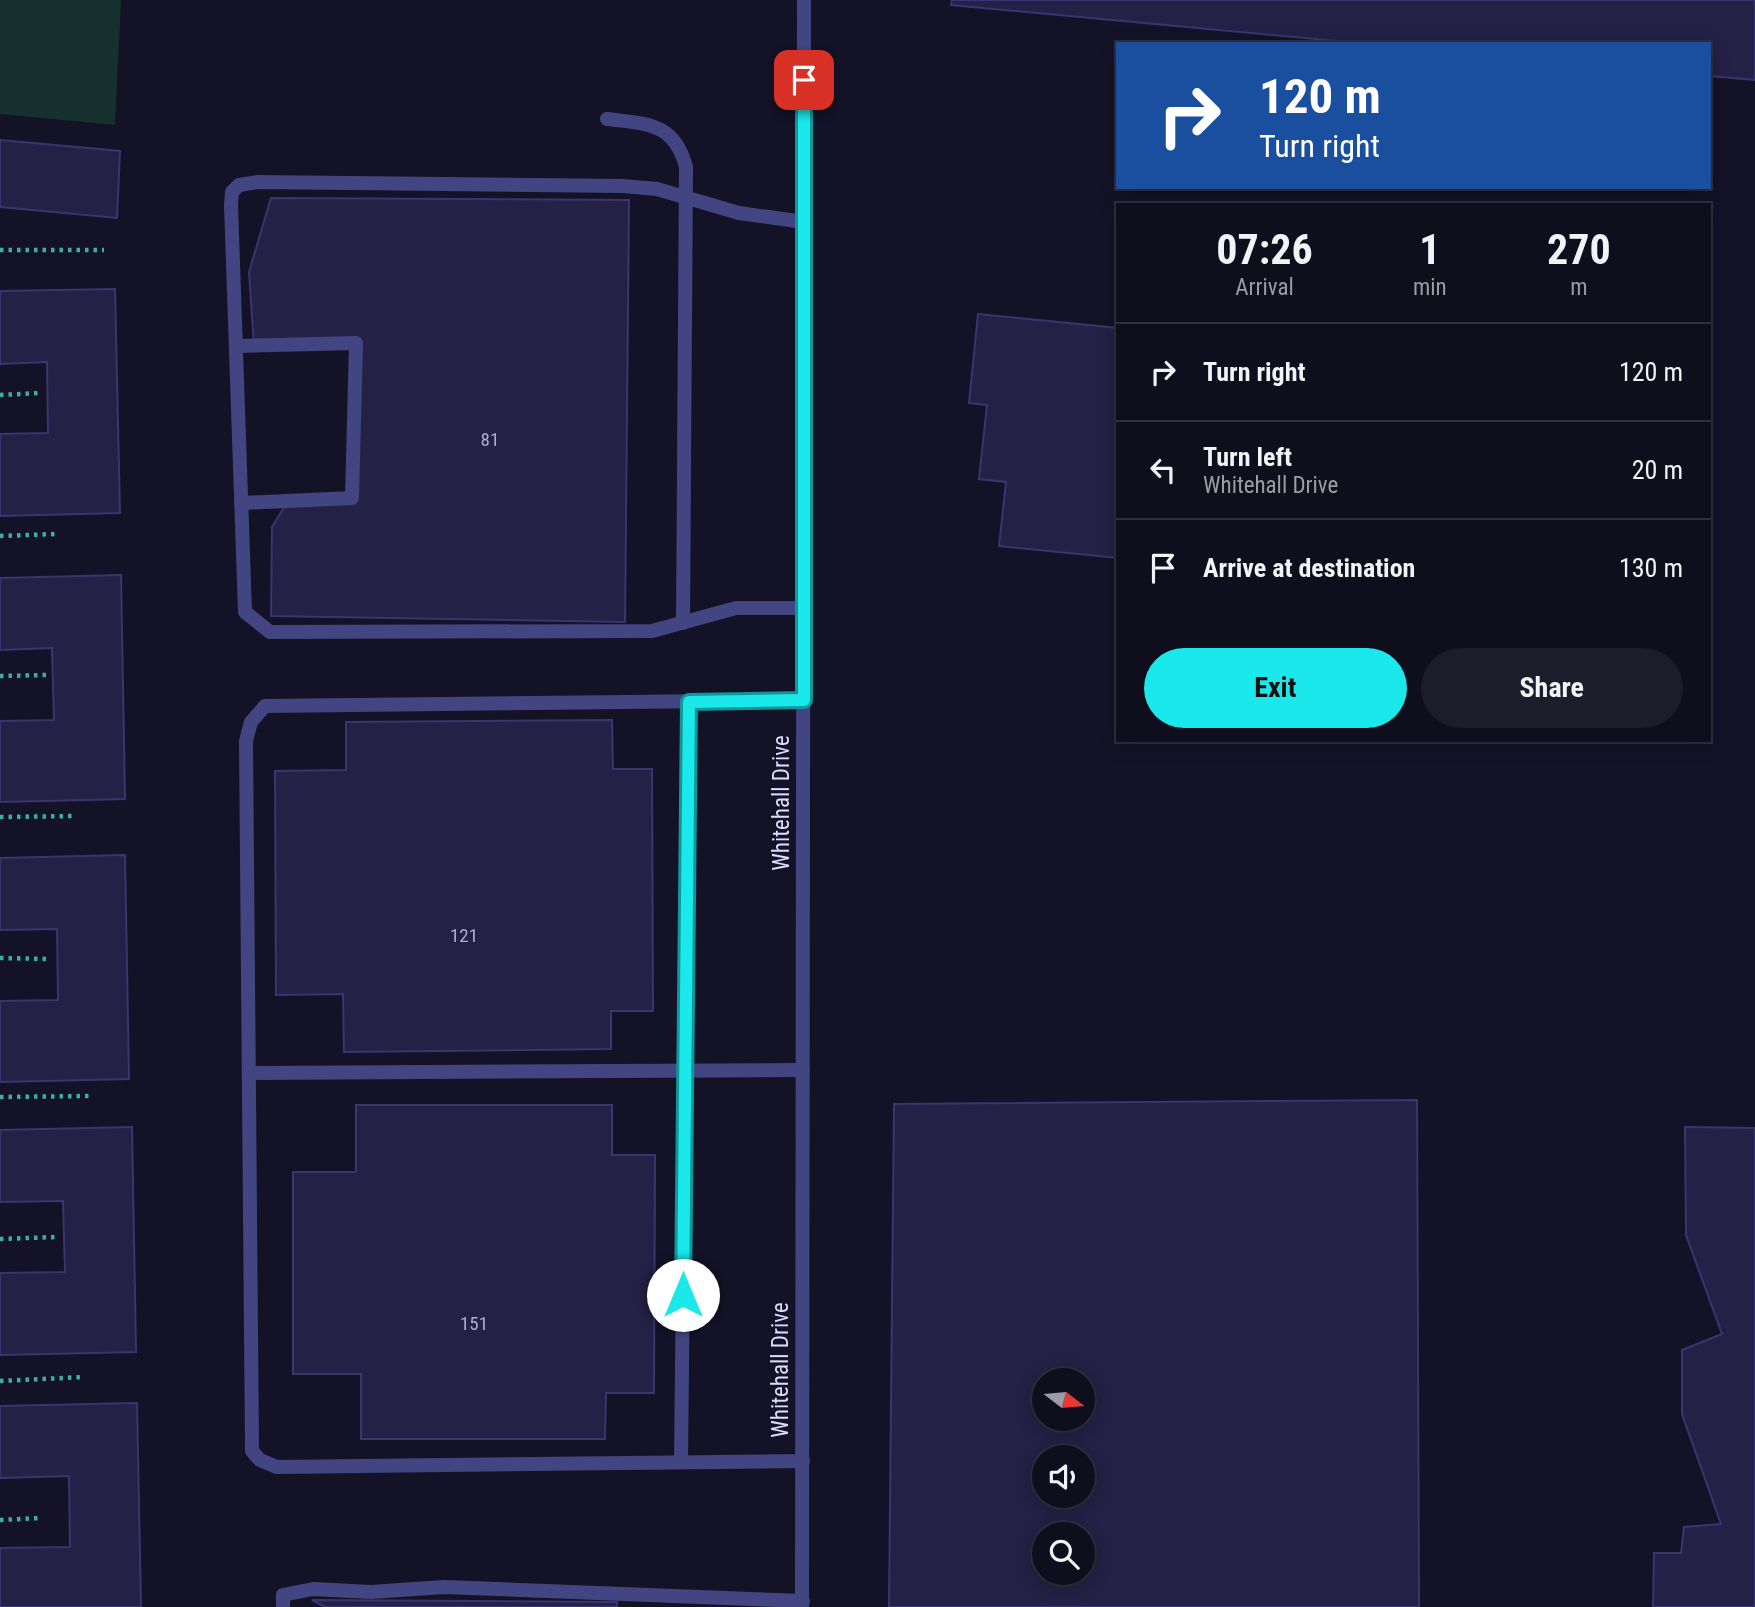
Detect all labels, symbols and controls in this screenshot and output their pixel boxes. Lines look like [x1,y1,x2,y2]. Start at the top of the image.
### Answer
pin [774,50,834,110]
icon: arrive [785,61,823,99]
text: 120 m [1259,68,1381,125]
icon: right [1144,70,1235,161]
text: Turn right [1259,127,1380,165]
text: 07:26 [1216,225,1313,274]
text: 1 [1419,225,1440,274]
text: 270 [1547,225,1611,274]
text: Arrival [1235,274,1294,301]
text: min [1413,274,1447,301]
text: m [1570,274,1587,301]
icon: right [1144,353,1182,391]
text: Turn right [1203,357,1305,387]
text: 120 m [1619,357,1683,387]
house number: 81 [481,428,499,451]
text: Turn left [1203,442,1292,472]
icon: left [1144,451,1182,489]
text: 20 m [1632,455,1683,485]
text: Whitehall Drive [1203,472,1338,499]
icon: arrive [1144,549,1182,587]
text: Arrive at destination [1203,553,1415,583]
text: 130 m [1619,553,1683,583]
button: Exit [1144,648,1407,728]
button: Share [1421,648,1683,728]
street label: Whitehall Drive [768,735,795,871]
house number: 121 [450,924,478,947]
position arrow [646,1258,720,1332]
street label: Whitehall Drive [767,1302,794,1438]
house number: 151 [460,1312,488,1335]
north arrow [1032,1368,1096,1432]
map controls [1032,1368,1095,1585]
button: sound [1032,1445,1095,1508]
button: search [1032,1522,1095,1585]

